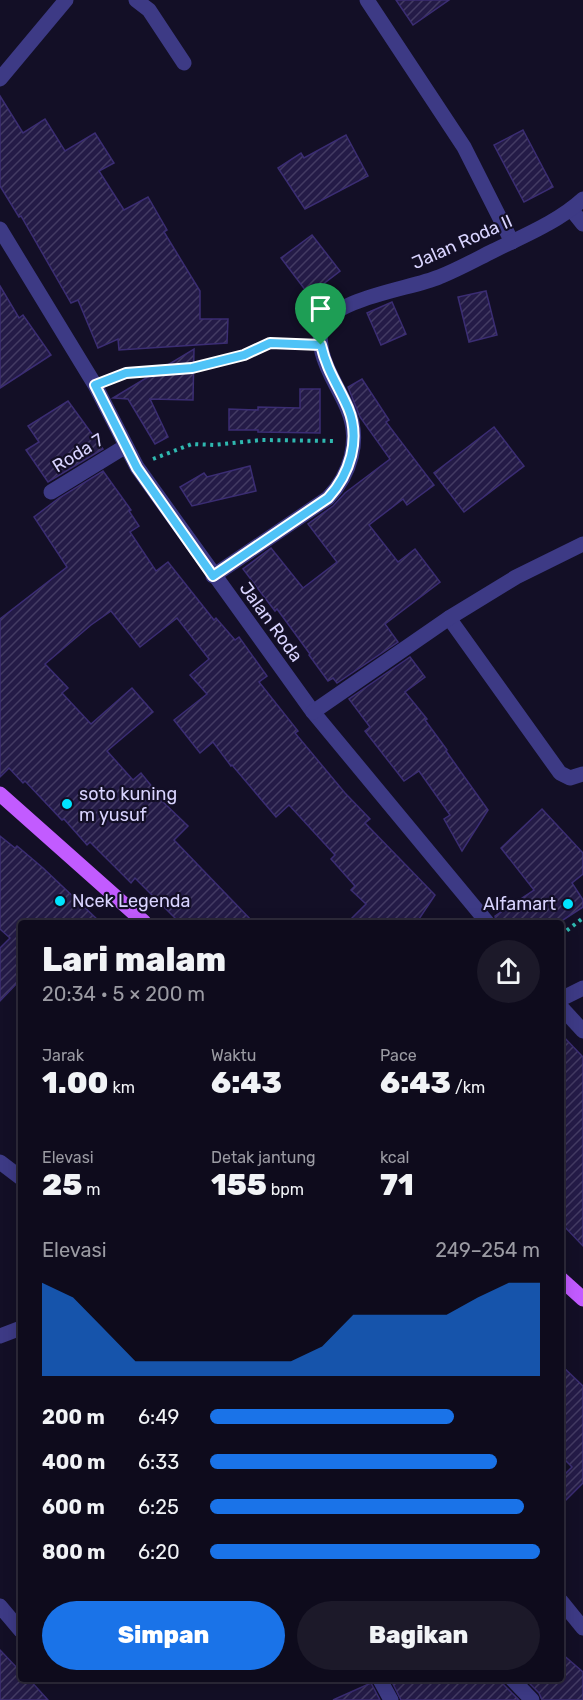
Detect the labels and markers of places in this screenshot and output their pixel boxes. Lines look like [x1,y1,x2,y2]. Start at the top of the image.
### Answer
pin [295,283,346,345]
place label: soto kuning m yusuf [79,783,177,826]
marker: soto kuning m yusuf [60,797,74,811]
place label: Ncek Legenda [72,890,190,912]
place label: Alfamart [483,893,556,915]
marker: Ncek Legenda [53,894,67,908]
marker: Alfamart [561,897,575,911]

